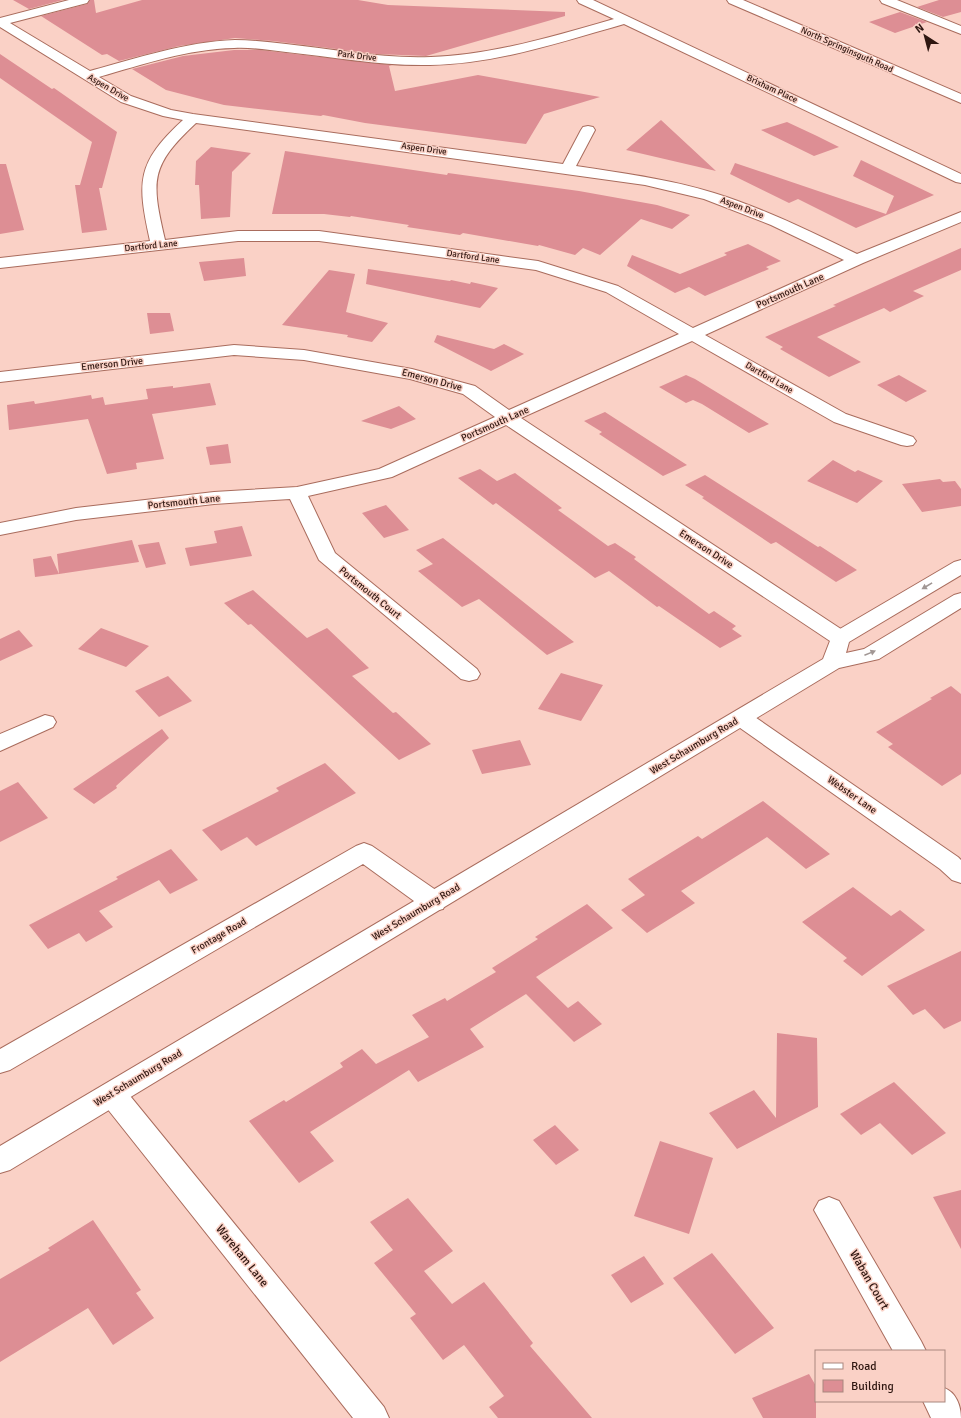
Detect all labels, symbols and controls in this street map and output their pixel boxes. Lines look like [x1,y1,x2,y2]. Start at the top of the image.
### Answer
north arrow [905,16,945,56]
text: N [912,21,926,36]
street label: North Springinsguth Road [799,25,895,75]
street label: Park Drive [337,48,378,64]
street label: Aspen Drive [85,72,131,104]
street label: Brixham Place [745,72,800,106]
street label: Aspen Drive [401,140,448,158]
street label: Aspen Drive [719,195,766,222]
street label: Dartford Lane [124,238,179,254]
street label: Dartford Lane [446,248,501,266]
street label: Portsmouth Lane [754,271,826,311]
street label: Emerson Drive [81,355,143,373]
street label: Dartford Lane [743,360,795,396]
street label: Emerson Drive [401,366,463,394]
street label: Portsmouth Lane [459,404,531,444]
street label: Portsmouth Lane [147,492,221,512]
street label: Emerson Drive [677,527,735,571]
street label: Portsmouth Court [337,564,404,622]
one-way arrow [921,582,933,589]
one-way arrow [864,650,876,656]
street label: West Schaumburg Road [648,715,740,777]
street label: Webster Lane [825,774,879,816]
street label: West Schaumburg Road [370,881,462,943]
street label: Frontage Road [189,915,249,957]
street label: West Schaumburg Road [92,1047,184,1109]
street label: Wareham Lane [212,1222,272,1290]
street label: Waban Court [846,1248,892,1312]
legend [815,1350,945,1402]
text: Road [851,1359,877,1374]
text: Building [851,1379,894,1394]

